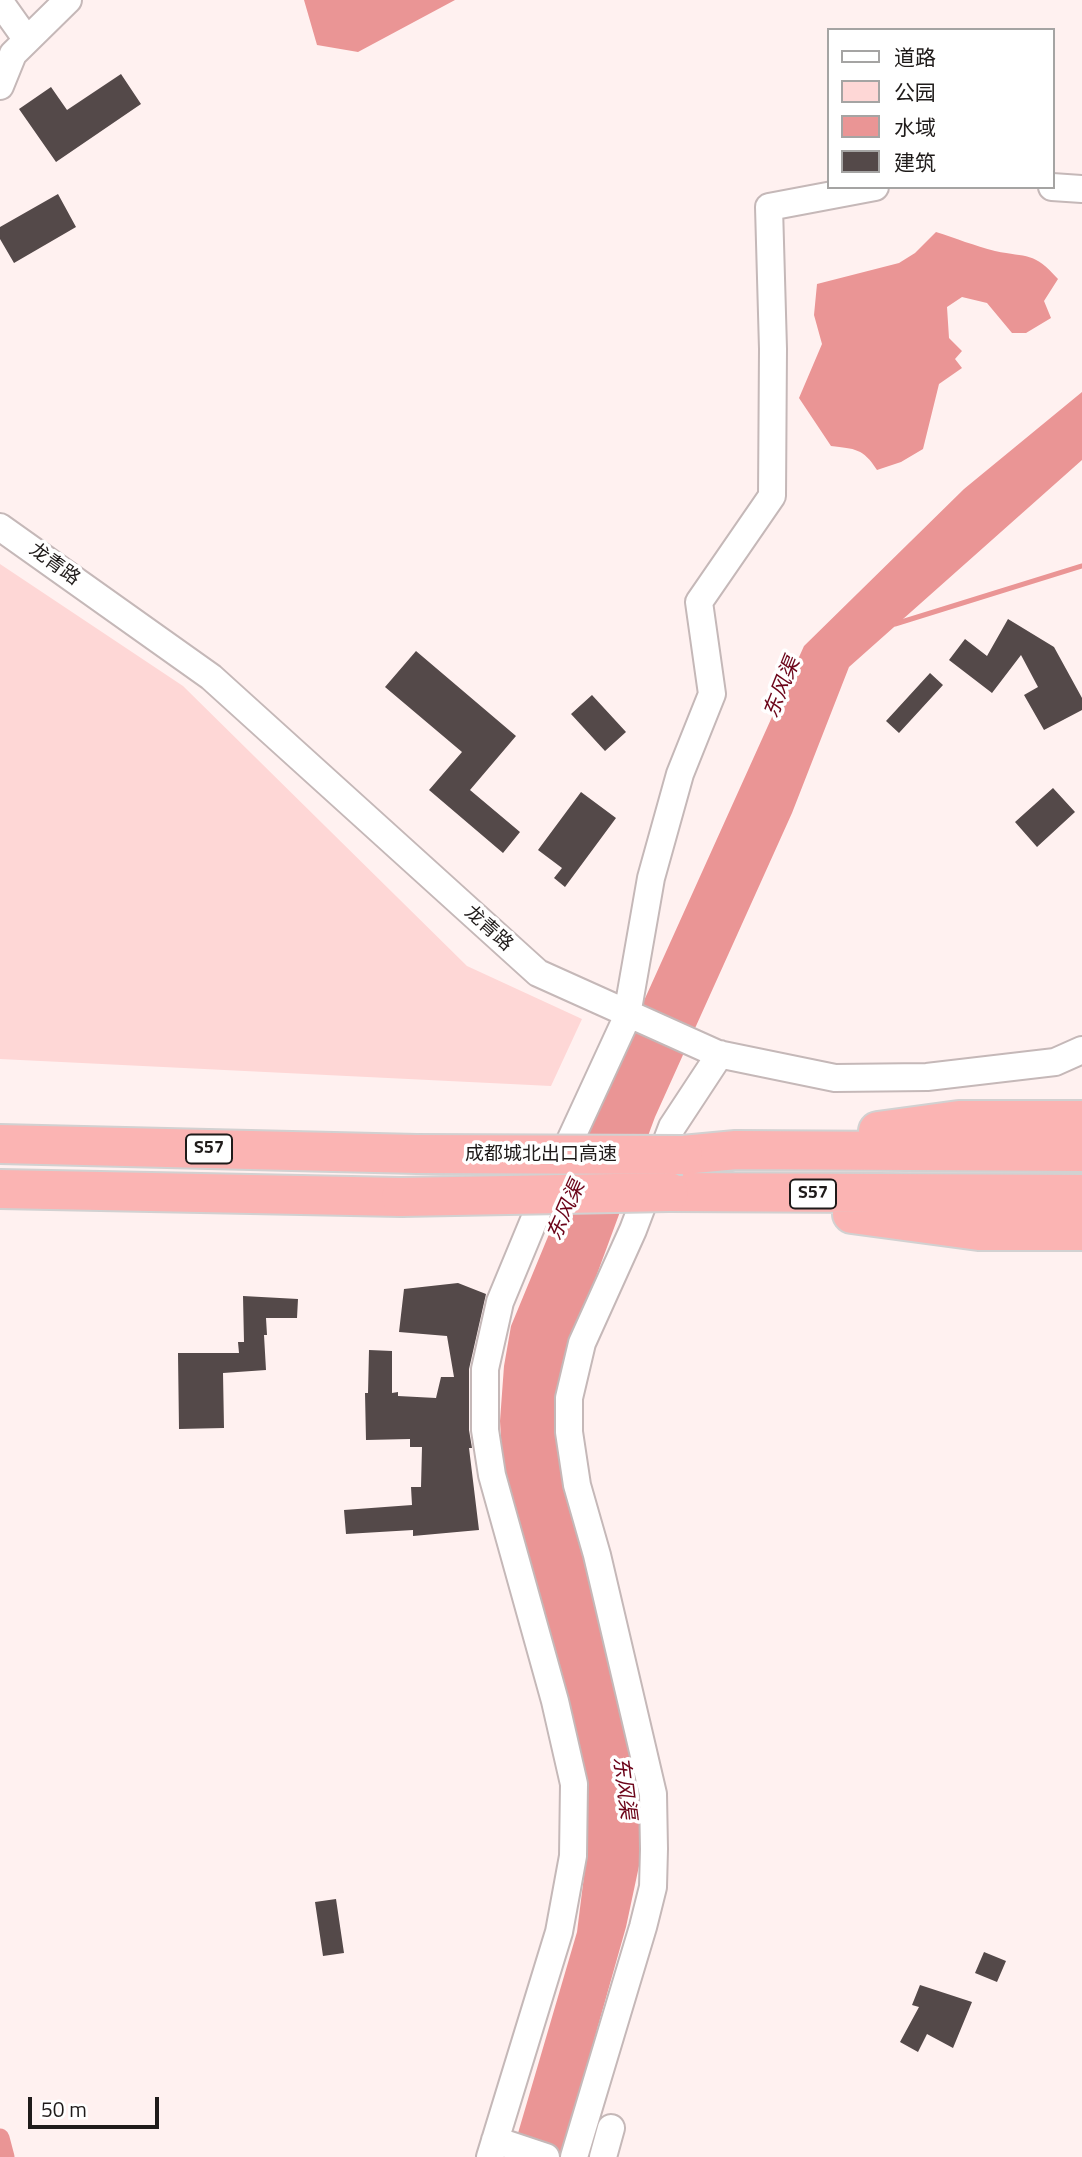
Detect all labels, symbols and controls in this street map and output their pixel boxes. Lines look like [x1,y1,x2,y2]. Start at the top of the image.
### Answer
legend [827,28,1054,189]
text: 道路 [894,41,936,73]
text: 公园 [894,76,936,108]
text: 水域 [894,111,936,143]
text: 建筑 [894,146,936,178]
street label: 龙青路 [24,539,84,591]
water label: 东风渠 [760,654,806,722]
street label: 龙青路 [459,901,517,957]
road number: S57 [186,1134,232,1164]
street label: 成都城北出口高速 [465,1144,617,1166]
water label: 东风渠 [543,1177,591,1245]
road number: S57 [790,1180,836,1209]
water label: 东风渠 [607,1755,639,1821]
scale bar [32,2084,163,2128]
text: 50 m [41,2093,87,2125]

